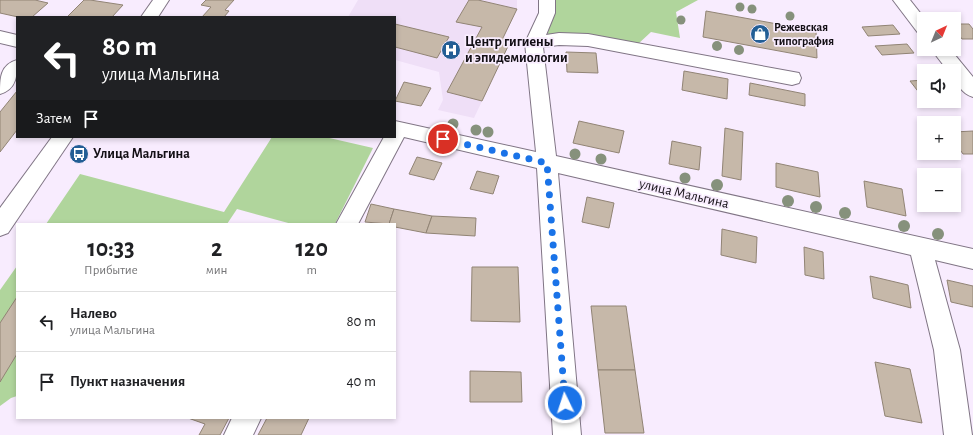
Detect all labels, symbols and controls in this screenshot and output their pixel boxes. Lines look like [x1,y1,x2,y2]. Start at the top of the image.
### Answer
north arrow [917,12,961,56]
map controls [917,12,961,212]
place label: Режевская типография [773,21,834,47]
shop icon: Режевская типография [749,23,771,45]
icon: left [36,32,88,84]
text: 80 m [102,33,157,61]
place label: Центр гигиены и эпидемиологии [465,35,568,65]
hospital icon: Центр гигиены и эпидемиологии [440,39,462,61]
button: sound [917,64,961,108]
text: улица Мальгина [102,66,220,84]
icon: arrive [80,108,102,130]
text: Затем [36,111,72,126]
button: + [917,116,961,160]
pin [426,122,460,156]
icon: arrive [432,128,454,150]
bus stop icon: Улица Мальгина [68,143,90,165]
place label: Улица Мальгина [93,147,190,161]
button: − [917,168,961,212]
street label: улица Мальгина [637,177,731,211]
text: 10:33 [87,237,135,261]
text: 2 [211,237,222,261]
text: 120 [295,237,328,261]
text: Прибытие [84,264,138,277]
text: мин [206,264,227,277]
text: m [306,264,317,277]
text: Налево [70,306,117,321]
icon: left [36,311,58,333]
text: 80 m [346,314,376,329]
text: улица Мальгина [70,324,155,337]
icon: arrive [36,371,58,393]
text: Пункт назначения [70,374,185,389]
text: 40 m [346,374,376,389]
position arrow [544,382,586,424]

